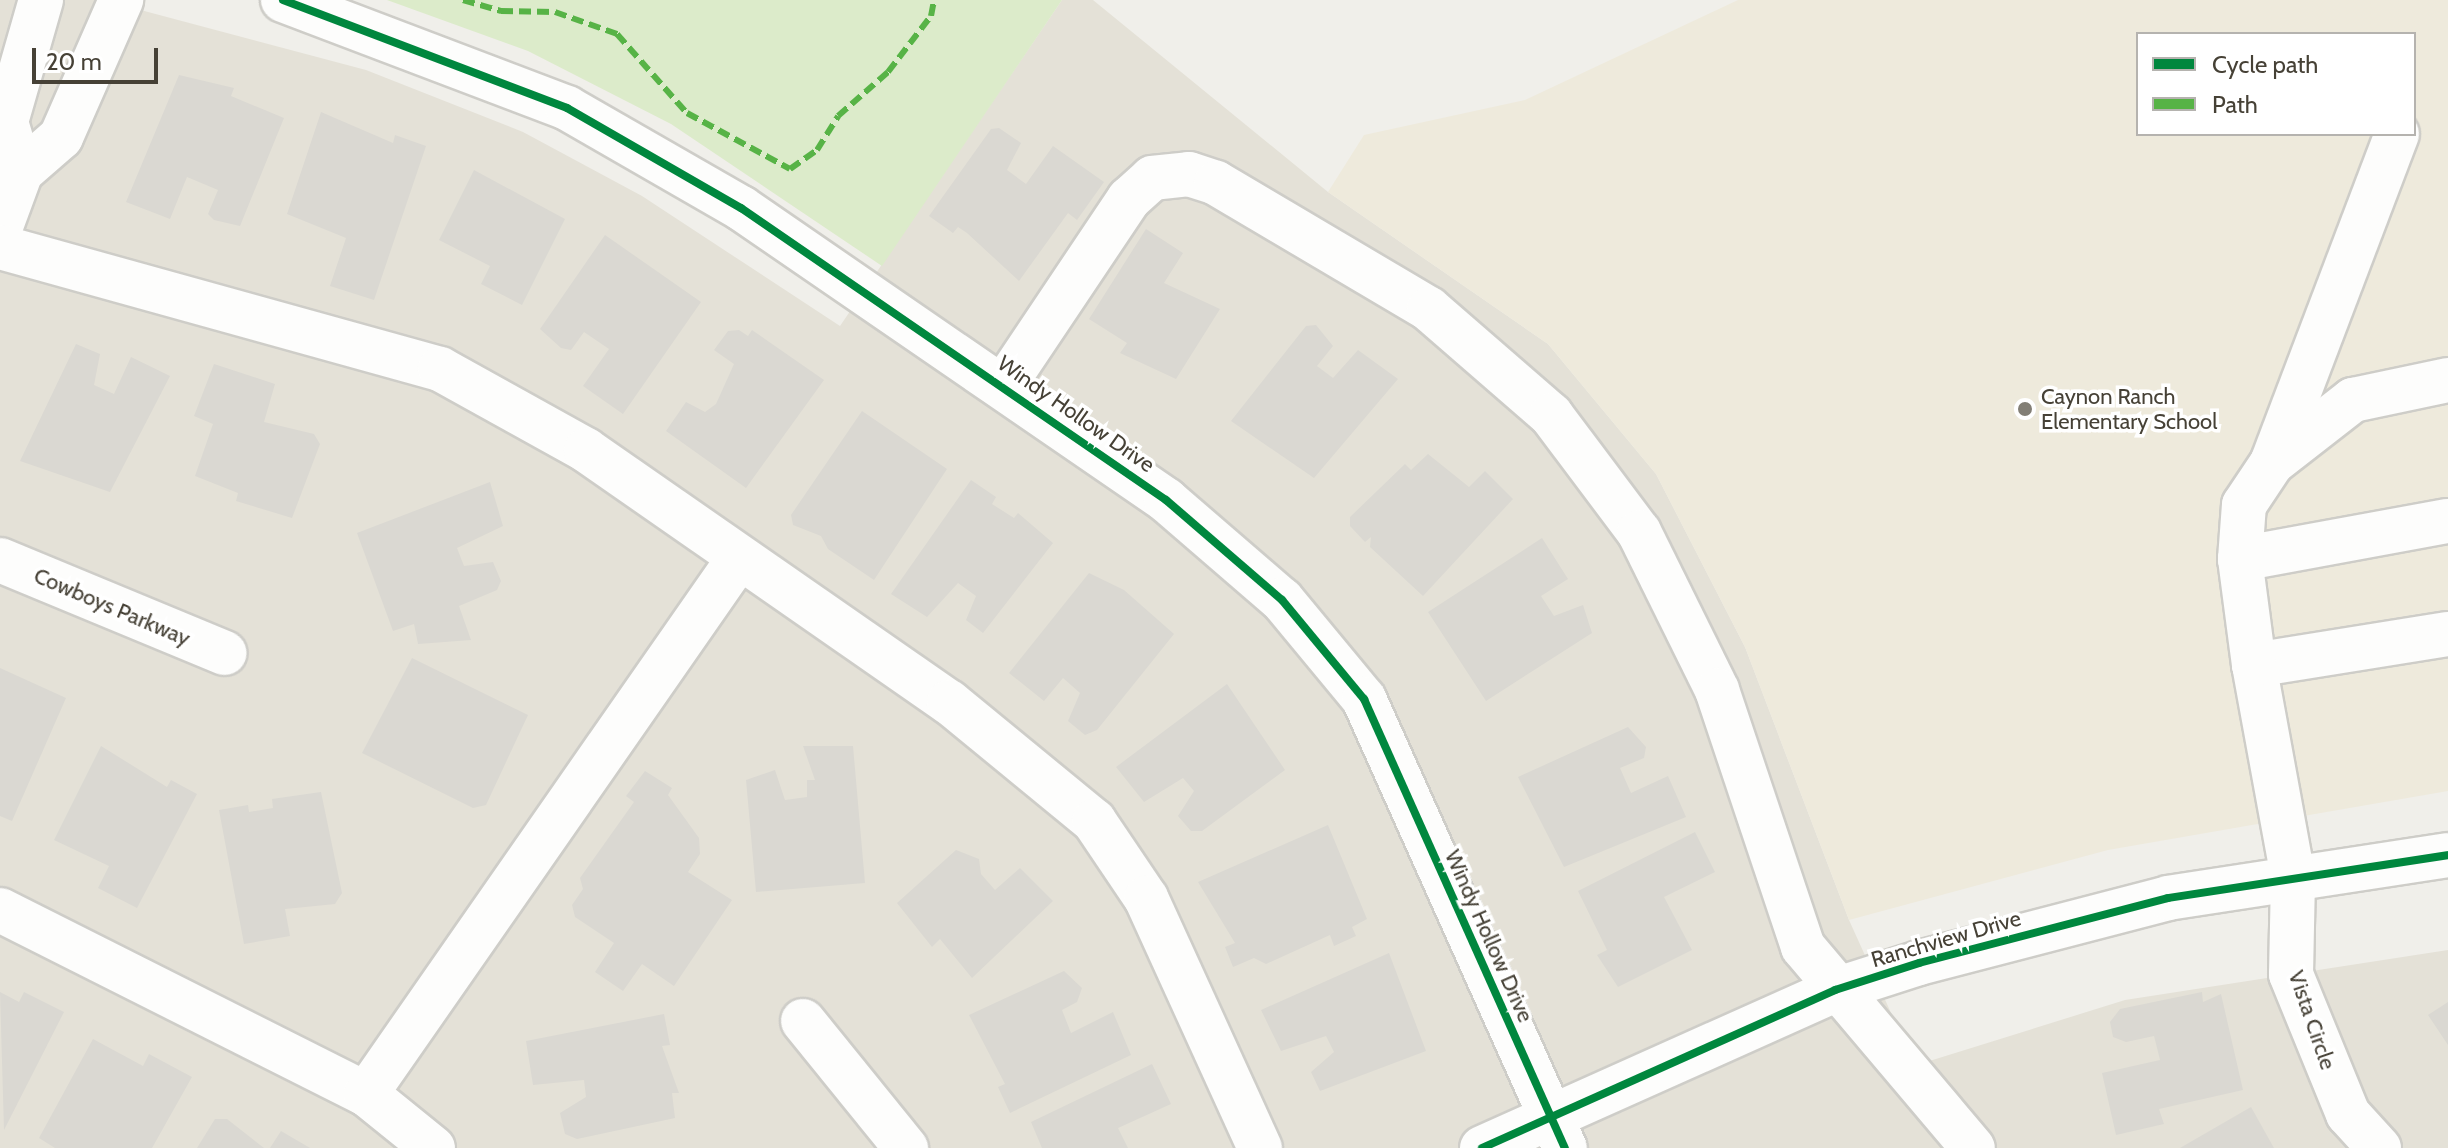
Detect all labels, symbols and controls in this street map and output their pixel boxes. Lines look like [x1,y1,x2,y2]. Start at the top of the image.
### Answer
scale bar [36,32,162,82]
legend [2136,32,2416,136]
text: 20 m [46,47,102,76]
text: Cycle path [2212,50,2318,79]
text: Path [2212,90,2258,119]
street label: Windy Hollow Drive [992,350,1160,478]
place label: Caynon Ranch Elementary School [2041,383,2217,434]
marker: Caynon Ranch Elementary School [2016,400,2034,418]
street label: Cowboys Parkway [30,562,194,652]
street label: Windy Hollow Drive [1439,846,1539,1026]
street label: Ranchview Drive [1868,905,2024,973]
street label: Vista Circle [2283,967,2341,1073]

